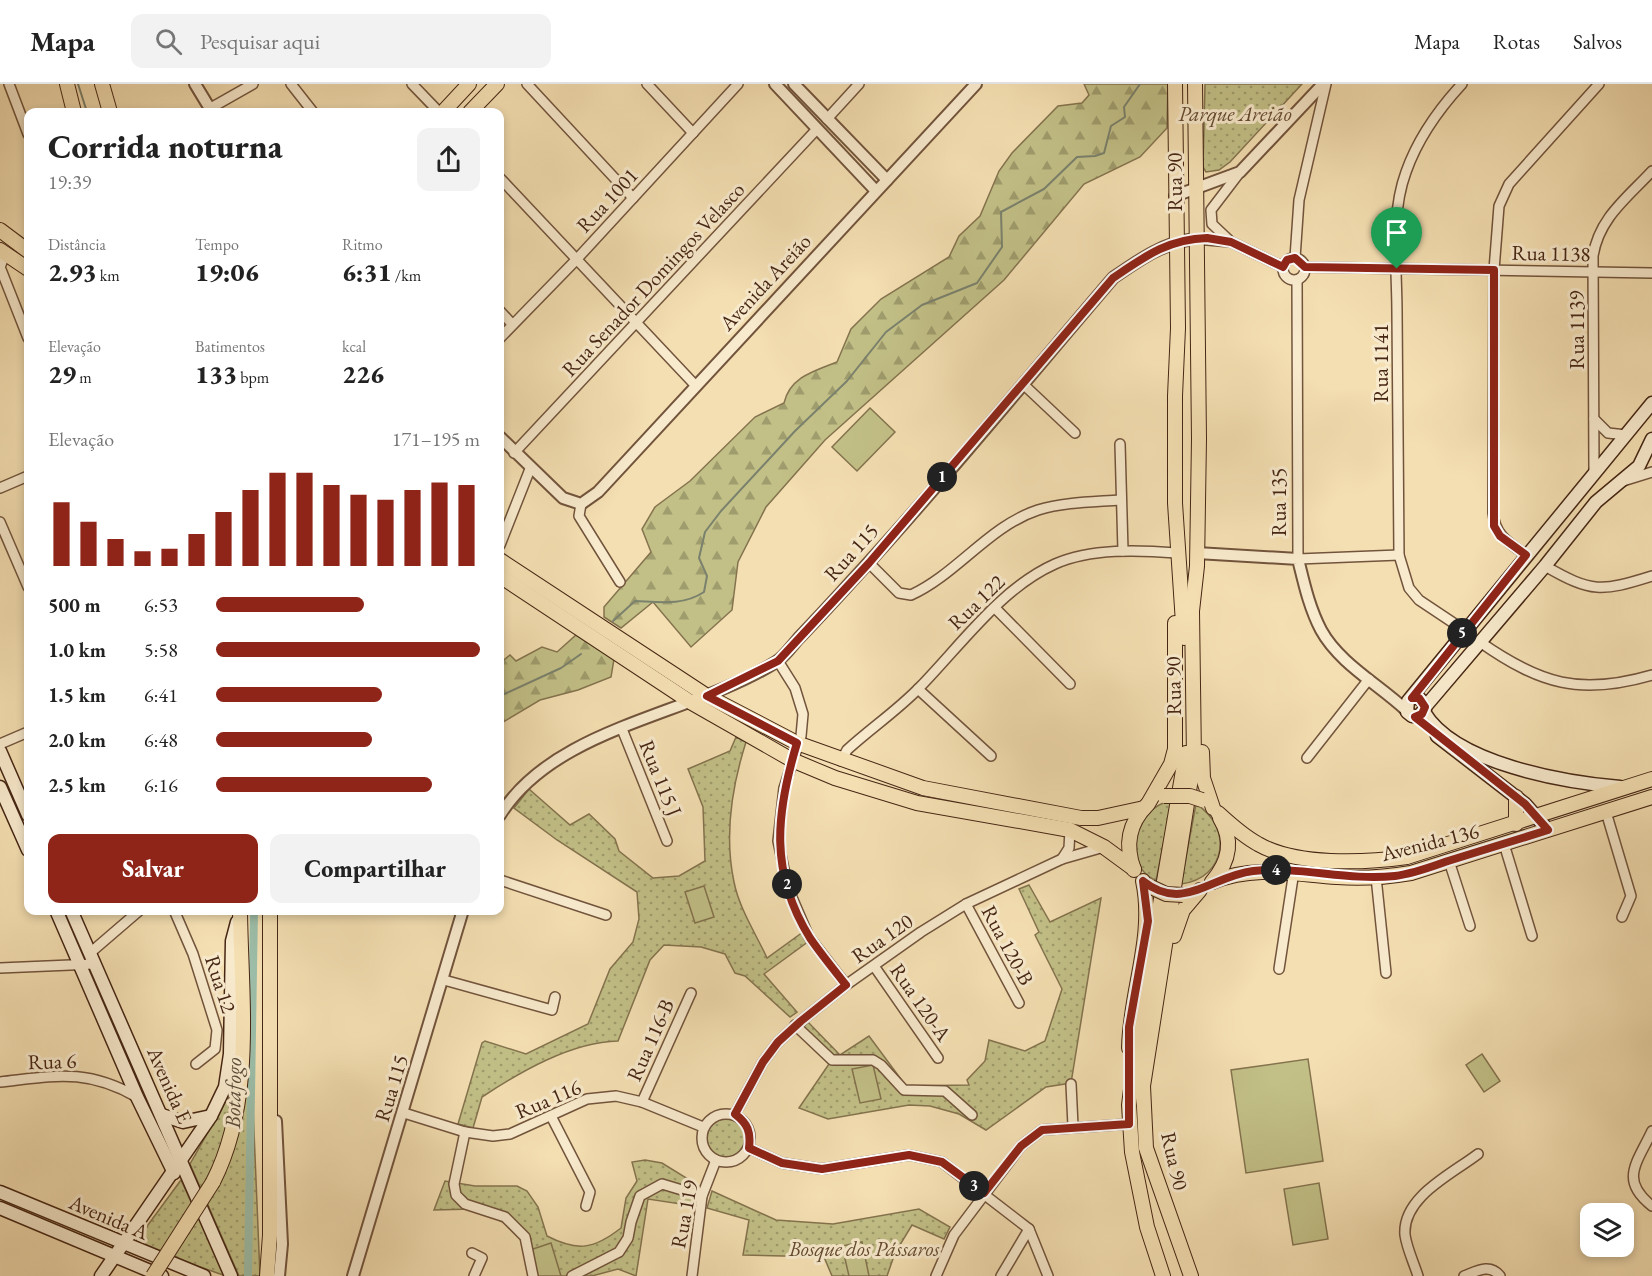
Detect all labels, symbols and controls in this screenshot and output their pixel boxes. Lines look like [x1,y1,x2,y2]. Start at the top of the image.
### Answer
search box [131,14,551,68]
text: Mapa [30,23,95,59]
icon: search [152,25,185,58]
text: Pesquisar aqui [200,27,320,56]
text: Mapa [1414,28,1460,55]
text: Rotas [1493,28,1540,55]
text: Salvos [1573,28,1622,55]
park label: Parque Areião [1178,100,1292,128]
text: Corrida noturna [48,125,282,168]
button: share [417,128,480,191]
street label: Rua 90 [1161,153,1188,211]
street label: Rua 1001 [570,162,644,238]
text: 19:39 [48,169,91,195]
street label: Rua Senador Domingos Velasco [556,176,750,382]
pin [1371,207,1422,269]
icon: arrive [1380,216,1413,249]
street label: Avenida Areião [712,228,817,337]
text: Distância [48,234,106,255]
text: Tempo [195,234,239,255]
text: Ritmo [342,234,383,255]
street label: Rua 1138 [1511,239,1591,267]
text: 2.93 [48,255,97,289]
text: 19:06 [195,255,259,289]
text: 6:31 [342,255,392,289]
text: km [97,265,120,286]
text: /km [392,265,421,286]
street label: Rua 1139 [1563,291,1590,369]
street label: Rua 1141 [1367,324,1394,402]
text: Elevação [48,336,101,357]
text: Batimentos [195,336,265,357]
text: kcal [342,336,366,357]
text: 29 [48,357,76,391]
text: 133 [195,357,237,391]
text: 226 [342,357,384,391]
text: m [76,367,92,388]
text: bpm [237,367,269,388]
text: Elevação [48,426,114,452]
text: 171–195 m [392,426,480,452]
pin: 1 [927,462,957,492]
text: 1 [938,466,946,487]
street label: Rua 135 [1265,468,1292,536]
street label: Rua 115 [818,517,884,587]
street label: Rua 122 [942,568,1010,636]
text: 500 m [48,592,101,618]
text: 6:53 [144,592,178,618]
pin: 5 [1447,618,1477,648]
text: 5 [1458,622,1466,643]
text: 1.0 km [48,637,106,663]
text: 5:58 [144,637,178,663]
street label: Rua 90 [1159,656,1187,716]
text: 1.5 km [48,682,106,708]
text: 6:41 [144,682,178,708]
text: 2.0 km [48,727,106,753]
text: 6:48 [144,727,178,753]
street label: Rua 115 J [633,736,689,820]
text: 2.5 km [48,772,106,798]
text: 6:16 [144,772,178,798]
street label: Avenida 136 [1377,817,1482,867]
button: Salvar [48,834,258,903]
button: Compartilhar [270,834,480,903]
pin: 4 [1261,855,1291,885]
text: 4 [1272,859,1280,880]
pin: 2 [772,869,802,899]
text: 2 [783,873,791,894]
street label: Rua 120-B [976,900,1040,990]
street label: Rua 120 [846,907,918,969]
street label: Rua 12 [199,952,243,1016]
street label: Rua 120-A [884,958,958,1047]
street label: Rua 116-B [620,995,680,1085]
street label: Avenida E [141,1041,199,1128]
street label: Rua 6 [27,1047,77,1075]
street label: Rua 115 [368,1051,414,1125]
water label: Botafogo [218,1057,248,1130]
street label: Rua 116 [511,1073,585,1125]
street label: Rua 90 [1155,1129,1195,1193]
pin: 3 [959,1171,989,1201]
text: 3 [970,1175,978,1196]
street label: Rua 119 [664,1178,704,1250]
street label: Avenida A [64,1188,153,1246]
map controls [1580,1203,1634,1257]
button: layers [1580,1203,1634,1257]
park label: Bosque dos Pássaros [788,1235,940,1263]

